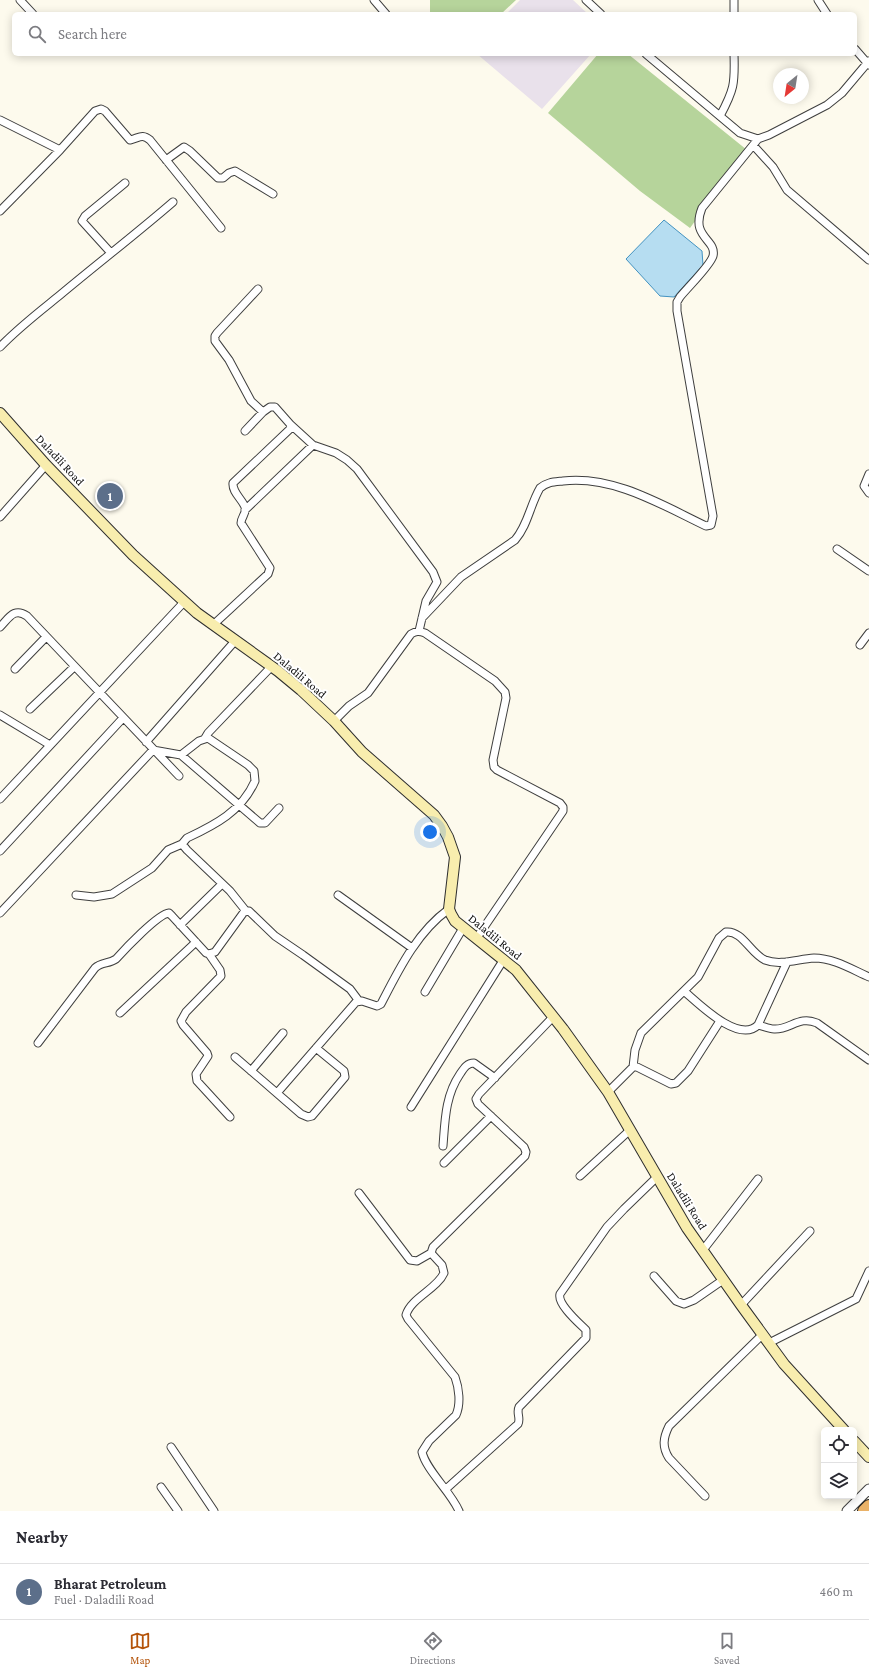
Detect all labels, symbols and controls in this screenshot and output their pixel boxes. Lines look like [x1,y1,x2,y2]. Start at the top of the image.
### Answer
search box [12,12,857,56]
icon: search [26,23,48,45]
text: Search here [58,26,127,42]
north arrow [773,68,809,104]
street label: Daladili Road [33,432,88,489]
pin: 1 [97,481,123,511]
street label: Daladili Road [271,649,330,702]
your location [420,822,440,842]
street label: Daladili Road [465,911,525,963]
street label: Daladili Road [664,1170,710,1233]
map controls [821,1427,857,1499]
button: locate [821,1427,857,1463]
button: layers [821,1463,857,1499]
text: Nearby [16,1528,68,1547]
text: Bharat Petroleum [54,1576,166,1592]
text: 1 [27,1584,31,1599]
text: 460 m [820,1584,853,1599]
text: Fuel · Daladili Road [54,1592,154,1607]
tab: Map [129,1630,151,1666]
tab: Directions [410,1630,455,1666]
tab: Saved [714,1630,740,1666]

